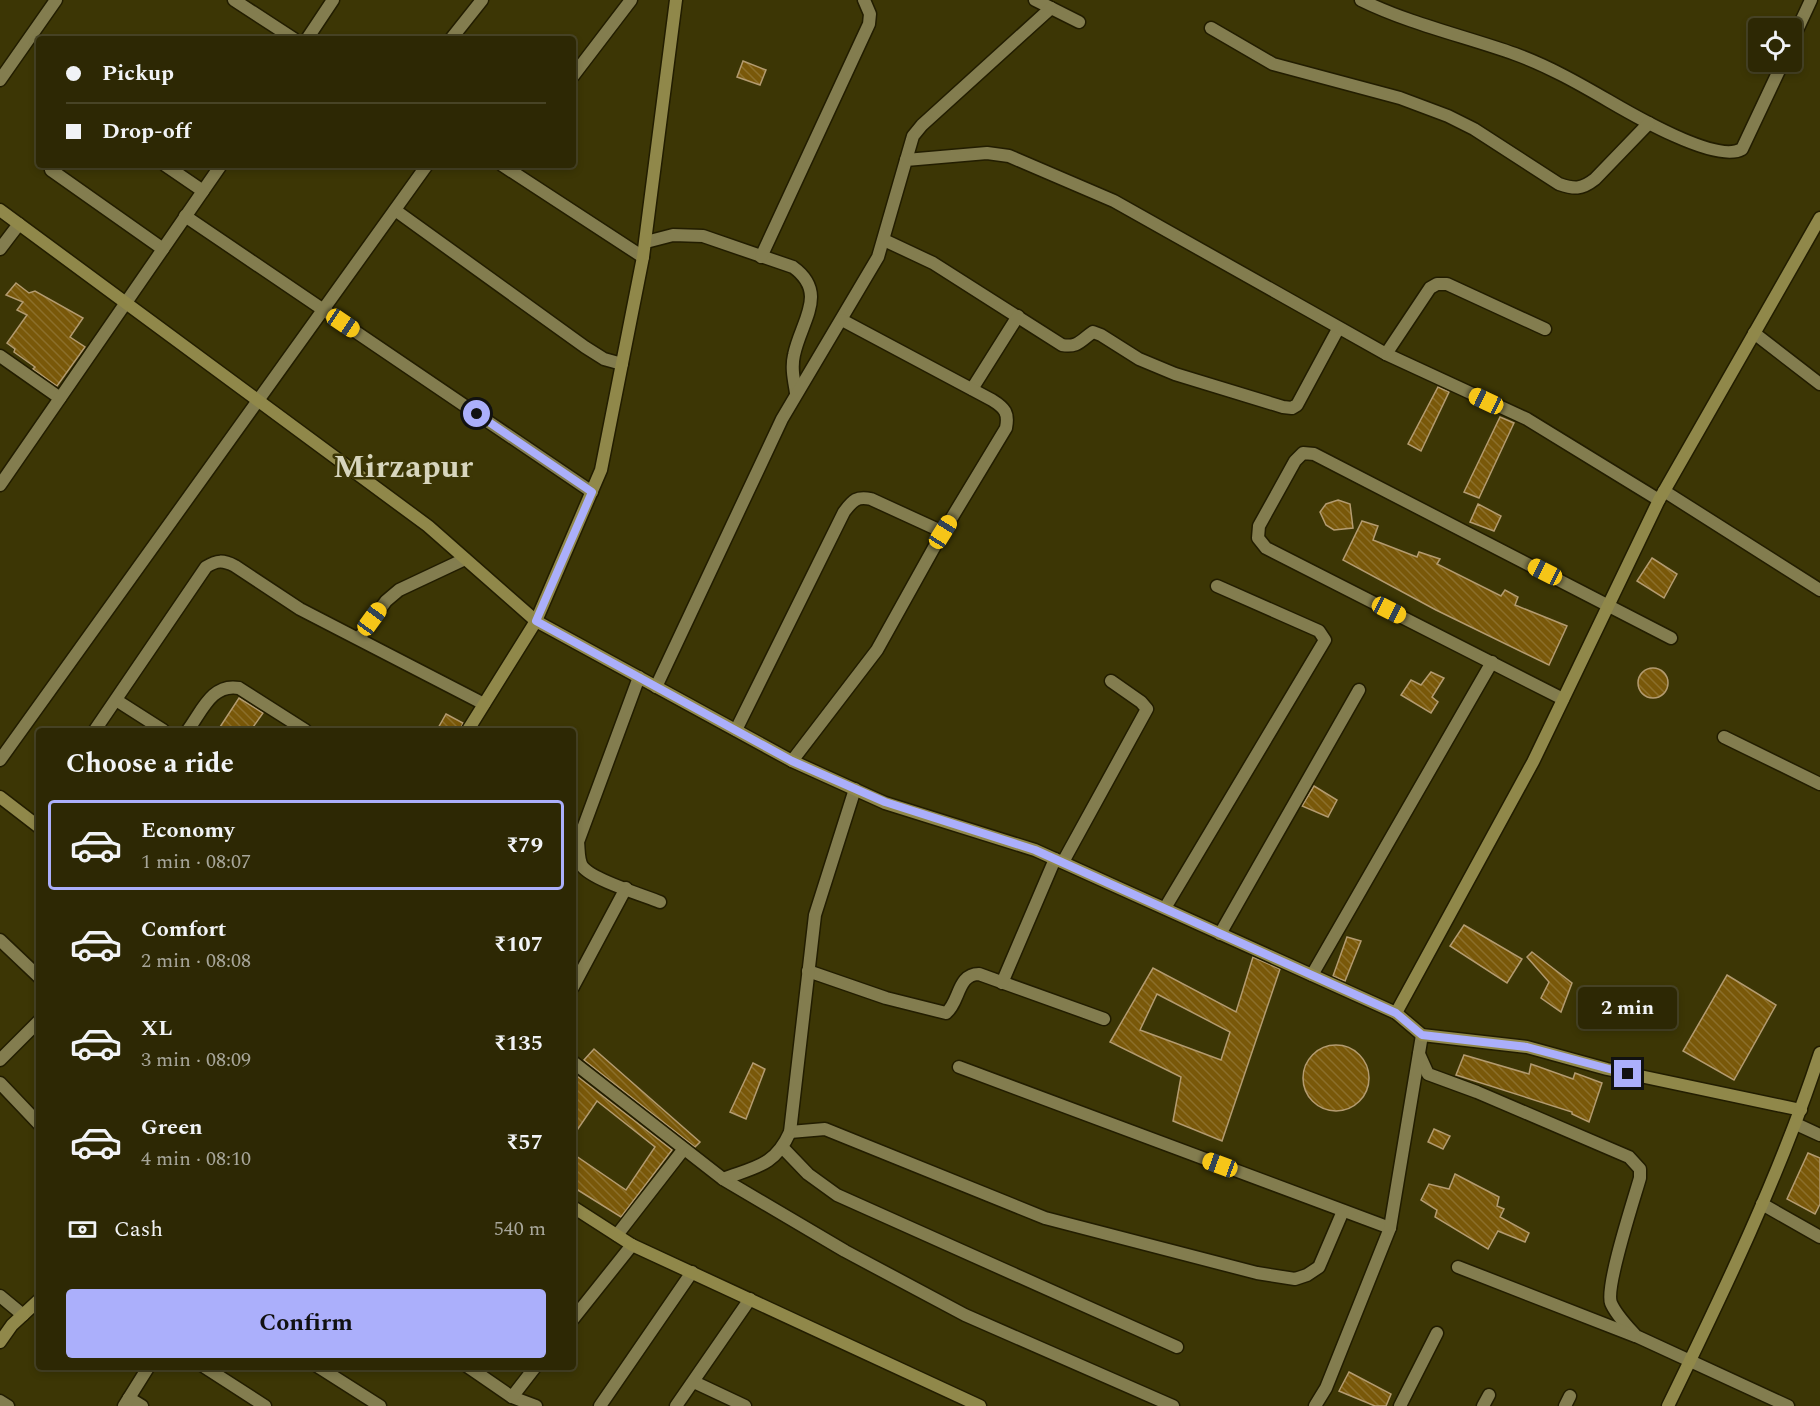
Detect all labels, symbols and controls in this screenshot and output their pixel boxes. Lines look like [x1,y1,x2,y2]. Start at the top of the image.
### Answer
map controls [1748,18,1802,72]
button: locate [1748,18,1802,72]
text: Pickup [102,57,174,90]
text: Drop-off [102,115,191,148]
car [323,305,363,341]
car [1466,385,1506,417]
route start [463,400,490,427]
district label: Mirzapur [333,443,473,492]
car [926,512,960,552]
car [1525,556,1565,588]
car [1369,594,1409,626]
car [354,599,390,639]
text: Choose a ride [66,743,234,785]
text: Economy [141,814,234,847]
icon: car [69,818,123,872]
text: ₹79 [506,829,543,862]
text: 1 min · 08:07 [141,847,251,877]
text: Comfort [141,913,226,946]
icon: car [69,917,123,971]
text: ₹107 [494,928,543,961]
text: 2 min · 08:08 [141,946,251,976]
callout: 2 min [1578,987,1678,1029]
text: 2 min [1601,993,1654,1023]
text: XL [141,1012,172,1045]
icon: car [69,1016,123,1070]
text: ₹135 [494,1027,543,1060]
text: 3 min · 08:09 [141,1045,251,1075]
route end [1614,1060,1641,1087]
text: Green [141,1111,203,1144]
icon: car [69,1115,123,1169]
text: ₹57 [506,1126,543,1159]
text: 4 min · 08:10 [141,1144,251,1174]
car [1200,1150,1240,1180]
icon: cash [66,1213,99,1246]
text: Cash [114,1213,163,1246]
text: 540 m [494,1214,546,1244]
button: Confirm [66,1289,546,1358]

